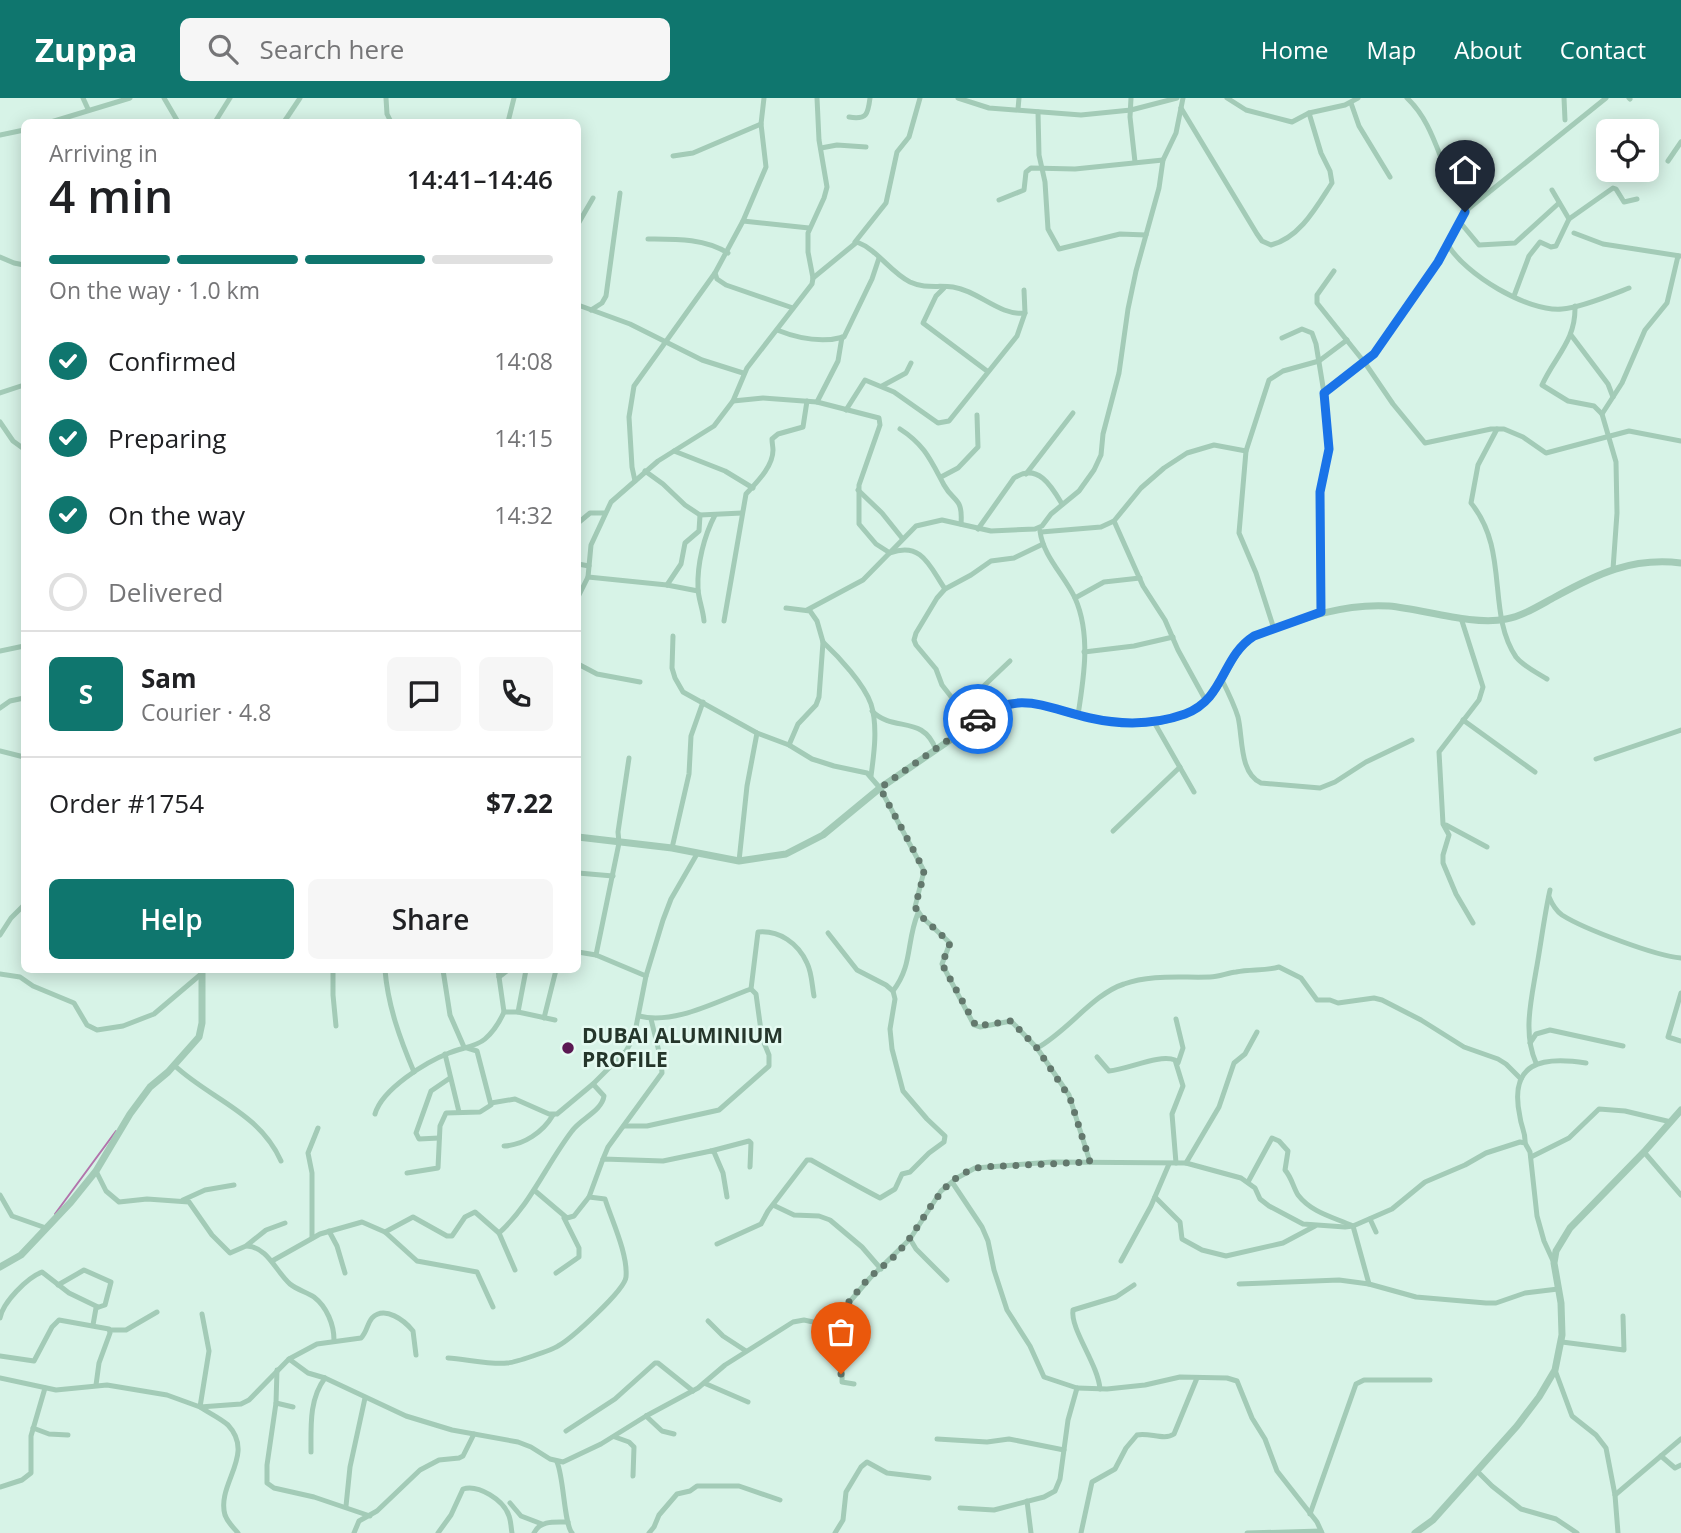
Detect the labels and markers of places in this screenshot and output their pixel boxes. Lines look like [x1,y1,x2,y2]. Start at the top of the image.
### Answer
pin [1435,140,1495,212]
place label: DUBAI ALUMINIUM PROFILE [582,1021,783,1073]
marker: DUBAI ALUMINIUM PROFILE [560,1040,576,1056]
pin [811,1302,871,1374]

